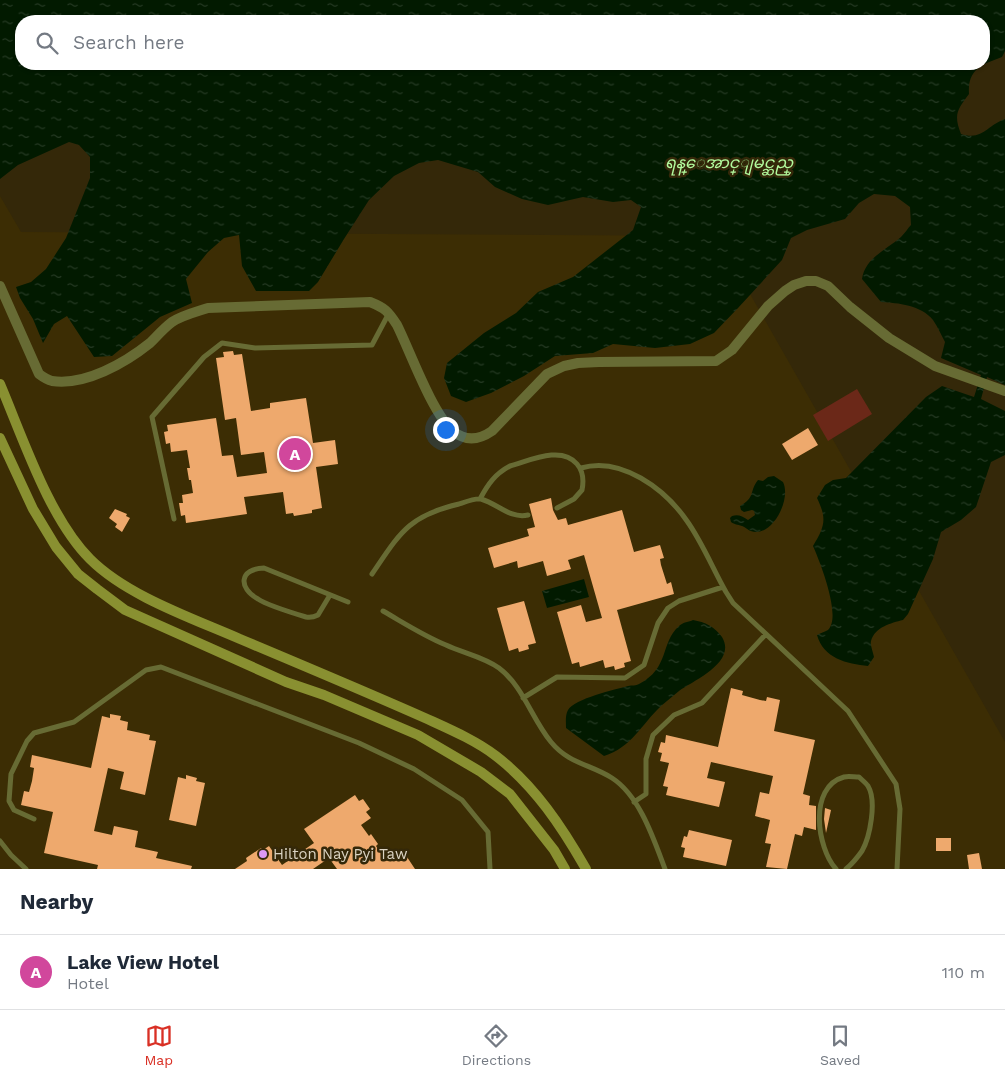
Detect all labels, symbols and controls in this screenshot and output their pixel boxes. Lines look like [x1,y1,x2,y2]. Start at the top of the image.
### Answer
search box [15,15,990,70]
icon: search [33,29,61,57]
text: Search here [73,31,184,54]
water label: ရန္ေအာင္ျမင္ဆည္ [665,153,794,176]
your location [433,417,459,443]
pin: A [279,435,311,473]
place label: Hilton Nay Pyi Taw [273,845,408,863]
marker: Hilton Nay Pyi Taw [257,848,269,860]
text: Nearby [20,889,93,914]
text: Lake View Hotel [67,951,219,974]
text: A [31,963,41,982]
text: 110 m [942,963,985,982]
text: Hotel [67,974,109,993]
tab: Map [144,1022,173,1068]
tab: Directions [462,1022,531,1068]
tab: Saved [820,1022,861,1068]

